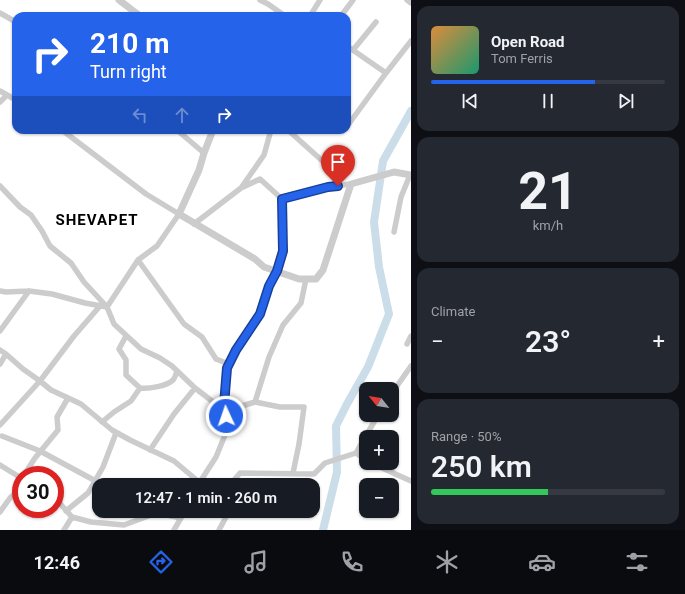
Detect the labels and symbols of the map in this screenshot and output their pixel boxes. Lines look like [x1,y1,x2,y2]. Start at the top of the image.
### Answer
pin [321,145,355,186]
district label: SHEVAPET [55,211,139,229]
north arrow [359,382,399,422]
position arrow [205,395,247,437]
speed limit sign: 30 [12,466,64,518]

